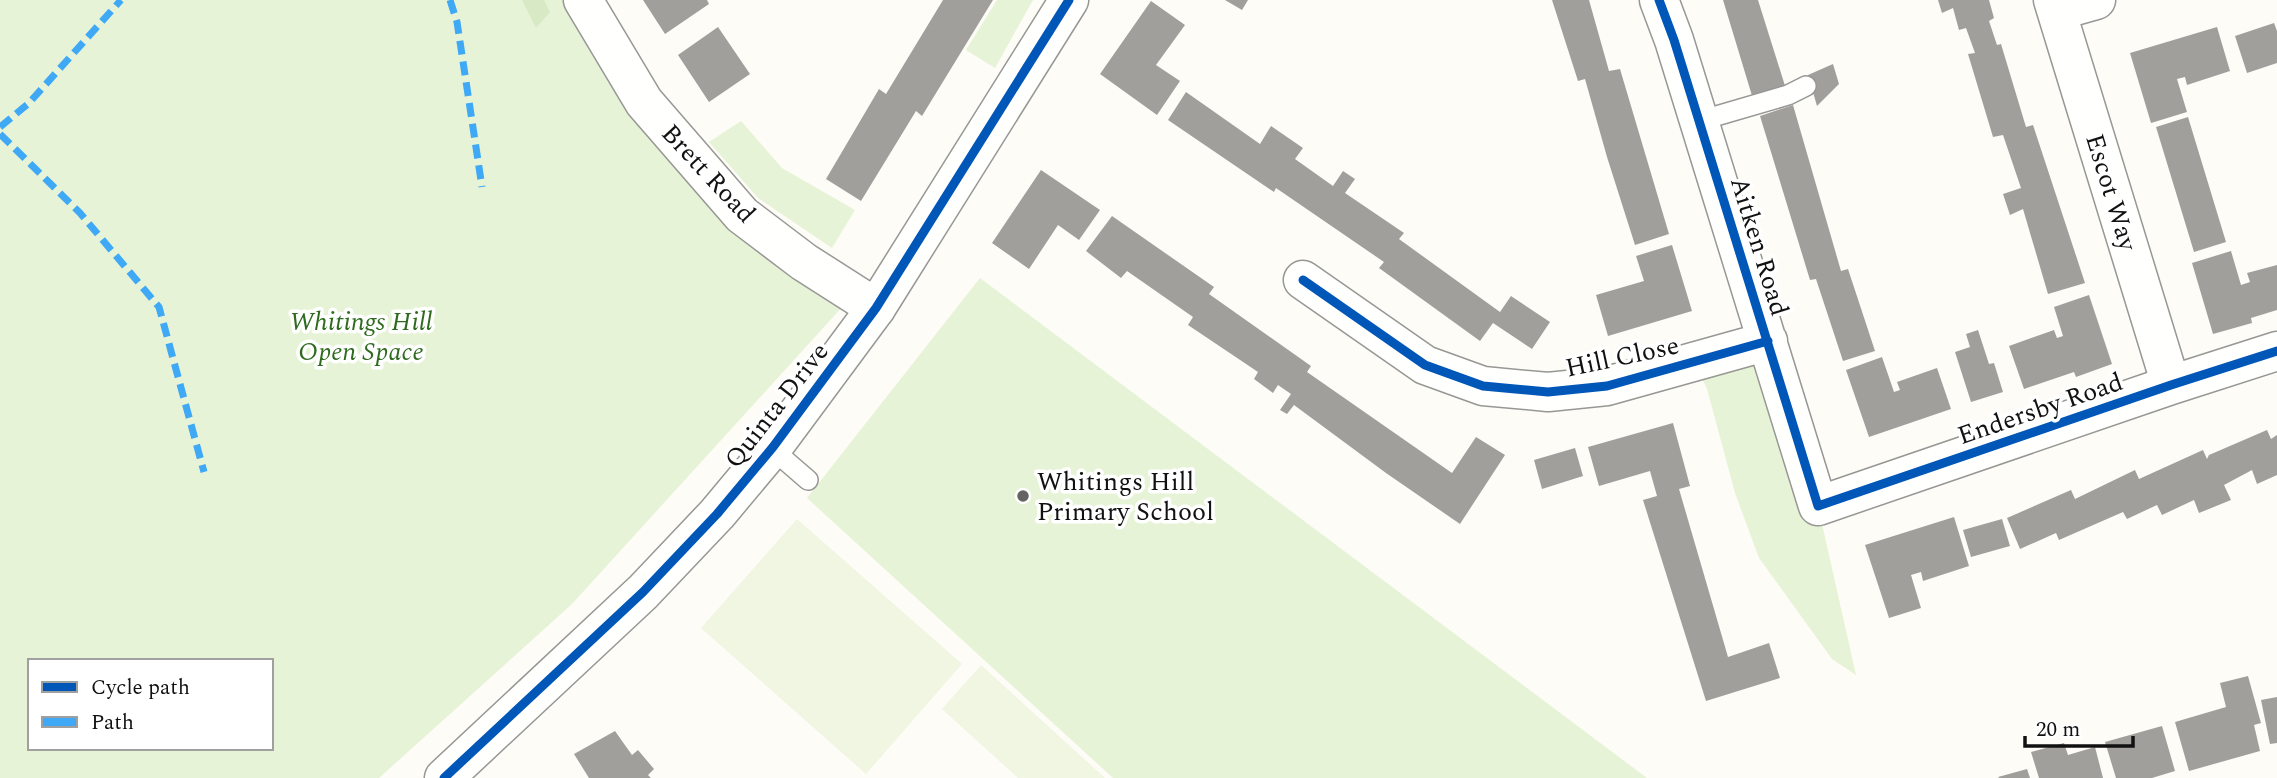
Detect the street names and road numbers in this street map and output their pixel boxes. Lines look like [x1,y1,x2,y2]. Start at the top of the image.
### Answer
street label: Brett Road [652,115,765,232]
street label: Escot Way [2074,129,2148,257]
street label: Aitken Road [1719,172,1799,321]
street label: Hill Close [1562,325,1683,389]
street label: Quinta Drive [715,334,839,477]
street label: Endersby Road [1952,362,2128,456]

